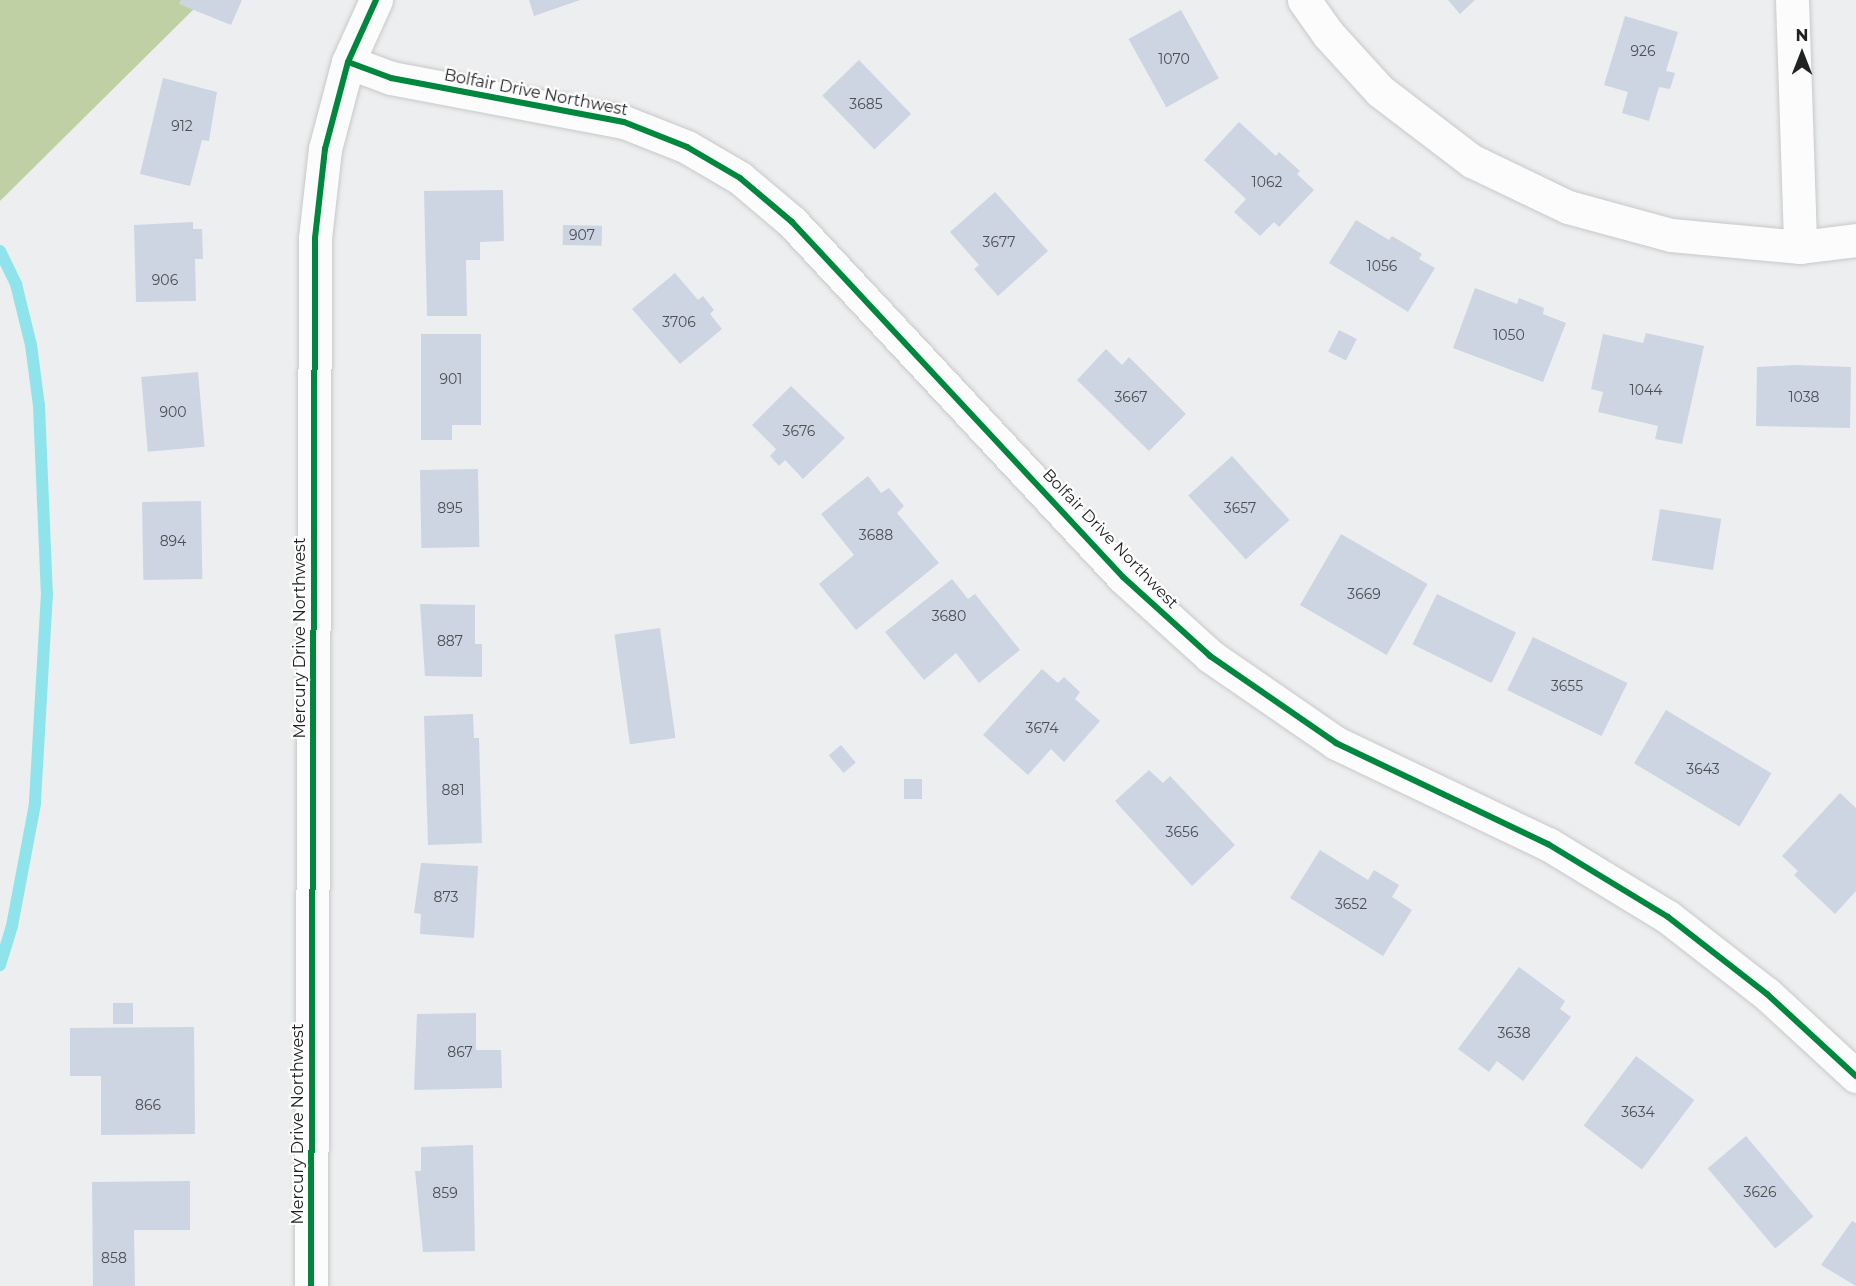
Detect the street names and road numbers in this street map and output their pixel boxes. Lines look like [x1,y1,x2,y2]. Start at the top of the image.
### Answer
street label: Bolfair Drive Northwest [443,66,629,120]
street label: Bolfair Drive Northwest [1038,465,1182,613]
street label: Mercury Drive Northwest [290,538,310,738]
street label: Mercury Drive Northwest [288,1024,308,1224]

